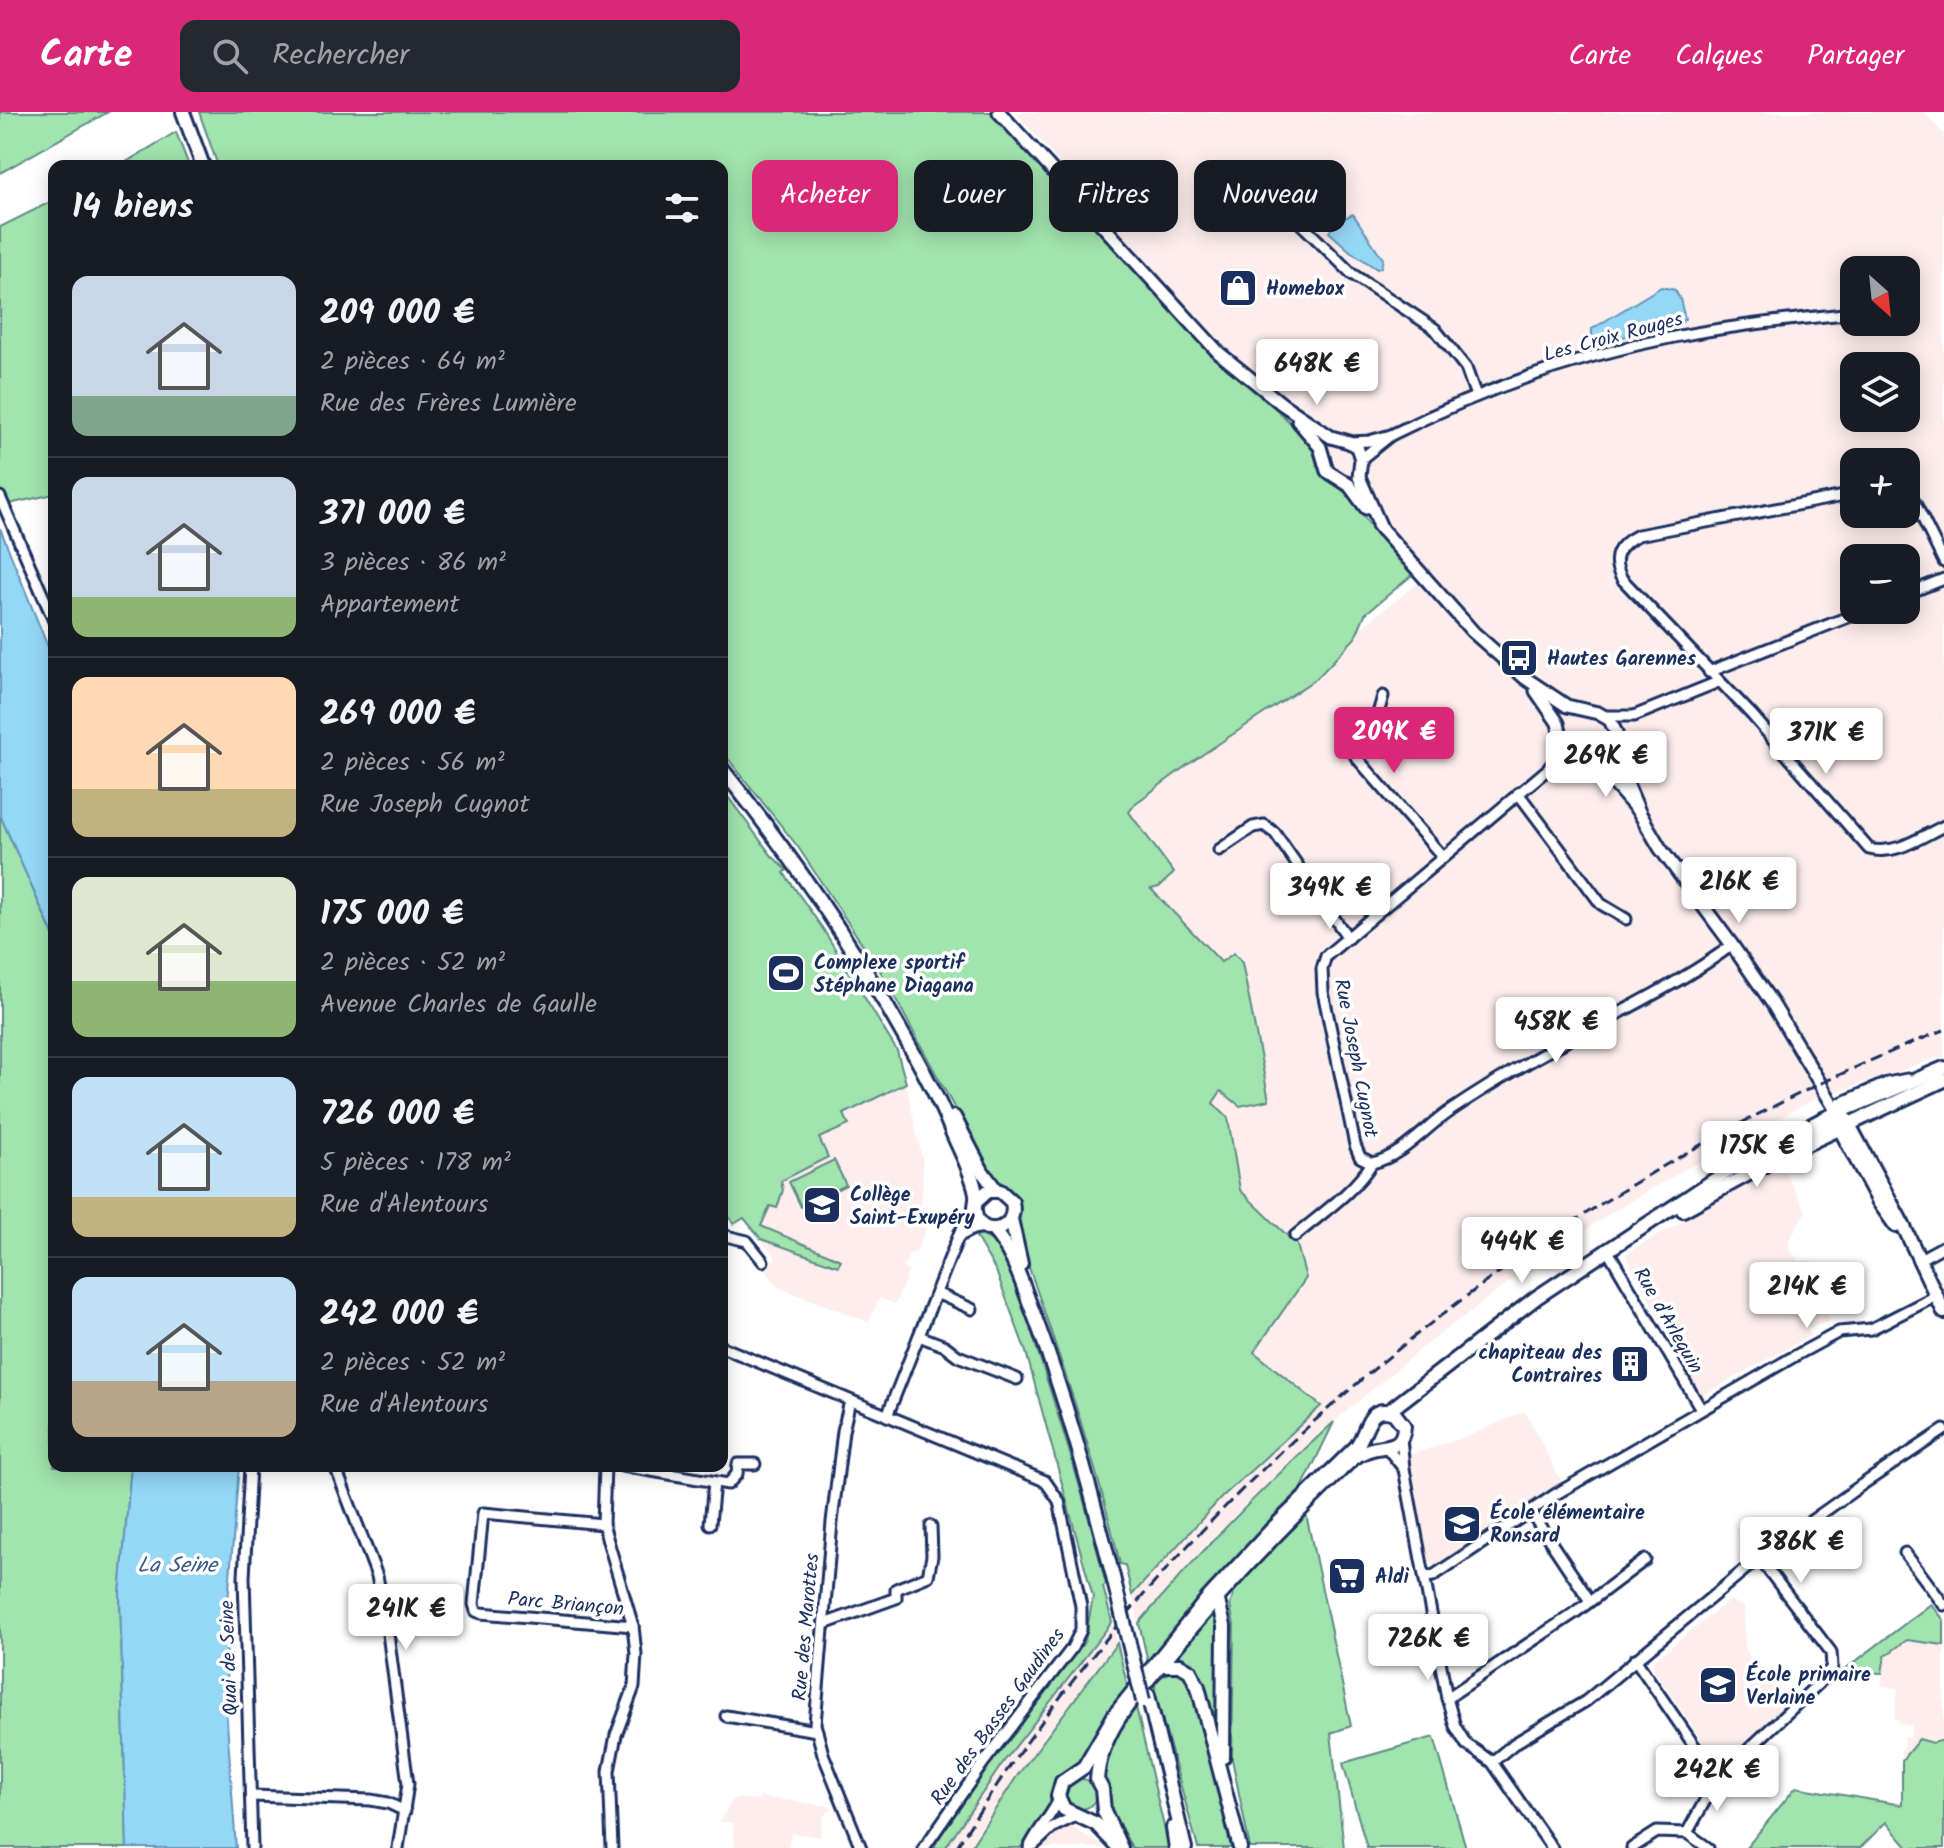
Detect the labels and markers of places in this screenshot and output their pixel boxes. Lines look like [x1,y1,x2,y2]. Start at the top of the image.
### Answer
shop icon: Homebox [1217,267,1259,309]
place label: Homebox [1266,274,1345,306]
pin: 648K € [1252,339,1382,407]
bus stop icon: Hautes Garennes [1498,637,1540,679]
place label: Hautes Garennes [1547,644,1697,676]
pin: 209K € [1329,707,1459,775]
pin: 371K € [1761,708,1891,776]
pin: 269K € [1541,731,1671,799]
pin: 216K € [1674,857,1804,925]
pin: 349K € [1265,863,1395,931]
place label: Complexe sportif Stéphane Diagana [814,948,974,1003]
sports icon: Complexe sportif Stéphane Diagana [765,952,807,994]
pin: 458K € [1491,997,1621,1065]
pin: 175K € [1692,1121,1822,1189]
place label: Collège Saint-Exupéry [850,1180,975,1235]
school or university icon: Collège Saint-Exupéry [801,1184,843,1226]
pin: 444K € [1457,1217,1587,1285]
pin: 214K € [1742,1262,1872,1330]
place label: chapiteau des Contraires [1479,1338,1603,1393]
building icon: chapiteau des Contraires [1609,1343,1651,1385]
place label: École élémentaire Ronsard [1490,1498,1645,1553]
school or university icon: École élémentaire Ronsard [1441,1503,1483,1545]
pin: 386K € [1736,1517,1866,1585]
supermarket icon: Aldi [1326,1555,1368,1597]
place label: Aldi [1375,1562,1410,1594]
pin: 241K € [341,1584,471,1652]
pin: 726K € [1363,1614,1493,1682]
place label: École primaire Verlaine [1746,1660,1871,1715]
school or university icon: École primaire Verlaine [1697,1664,1739,1706]
pin: 242K € [1652,1745,1782,1813]

